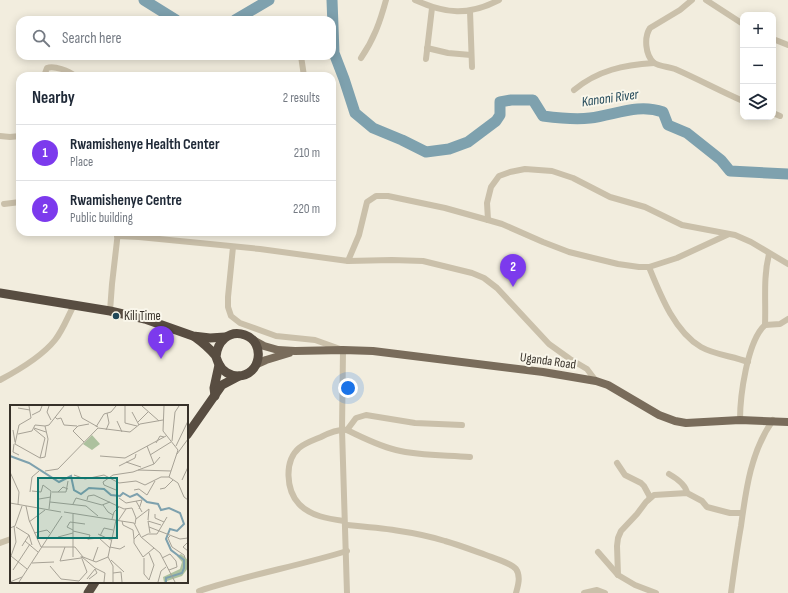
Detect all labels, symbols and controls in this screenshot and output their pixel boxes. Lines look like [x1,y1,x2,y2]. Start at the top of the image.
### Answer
map controls [740,12,776,120]
button: + [740,12,776,48]
search box [16,16,336,60]
icon: search [30,27,52,49]
text: Search here [62,29,122,48]
button: − [740,48,776,84]
button: layers [740,84,776,120]
water label: Kanoni River [580,85,641,110]
text: Nearby [32,88,75,108]
text: 2 results [283,90,320,106]
text: Rwamishenye Health Center [70,135,220,154]
text: 1 [42,145,48,161]
text: 210 m [294,145,320,161]
text: Place [70,154,93,170]
text: Rwamishenye Centre [70,191,182,210]
text: 2 [42,201,48,217]
text: 220 m [293,201,320,217]
text: Public building [70,210,133,226]
pin: 2 [500,254,526,287]
place label: Kili Time [124,308,161,324]
marker: Kili Time [111,311,121,321]
pin: 1 [148,326,174,359]
street label: Uganda Road [519,349,577,373]
your location [338,378,358,398]
inset map [10,405,188,583]

